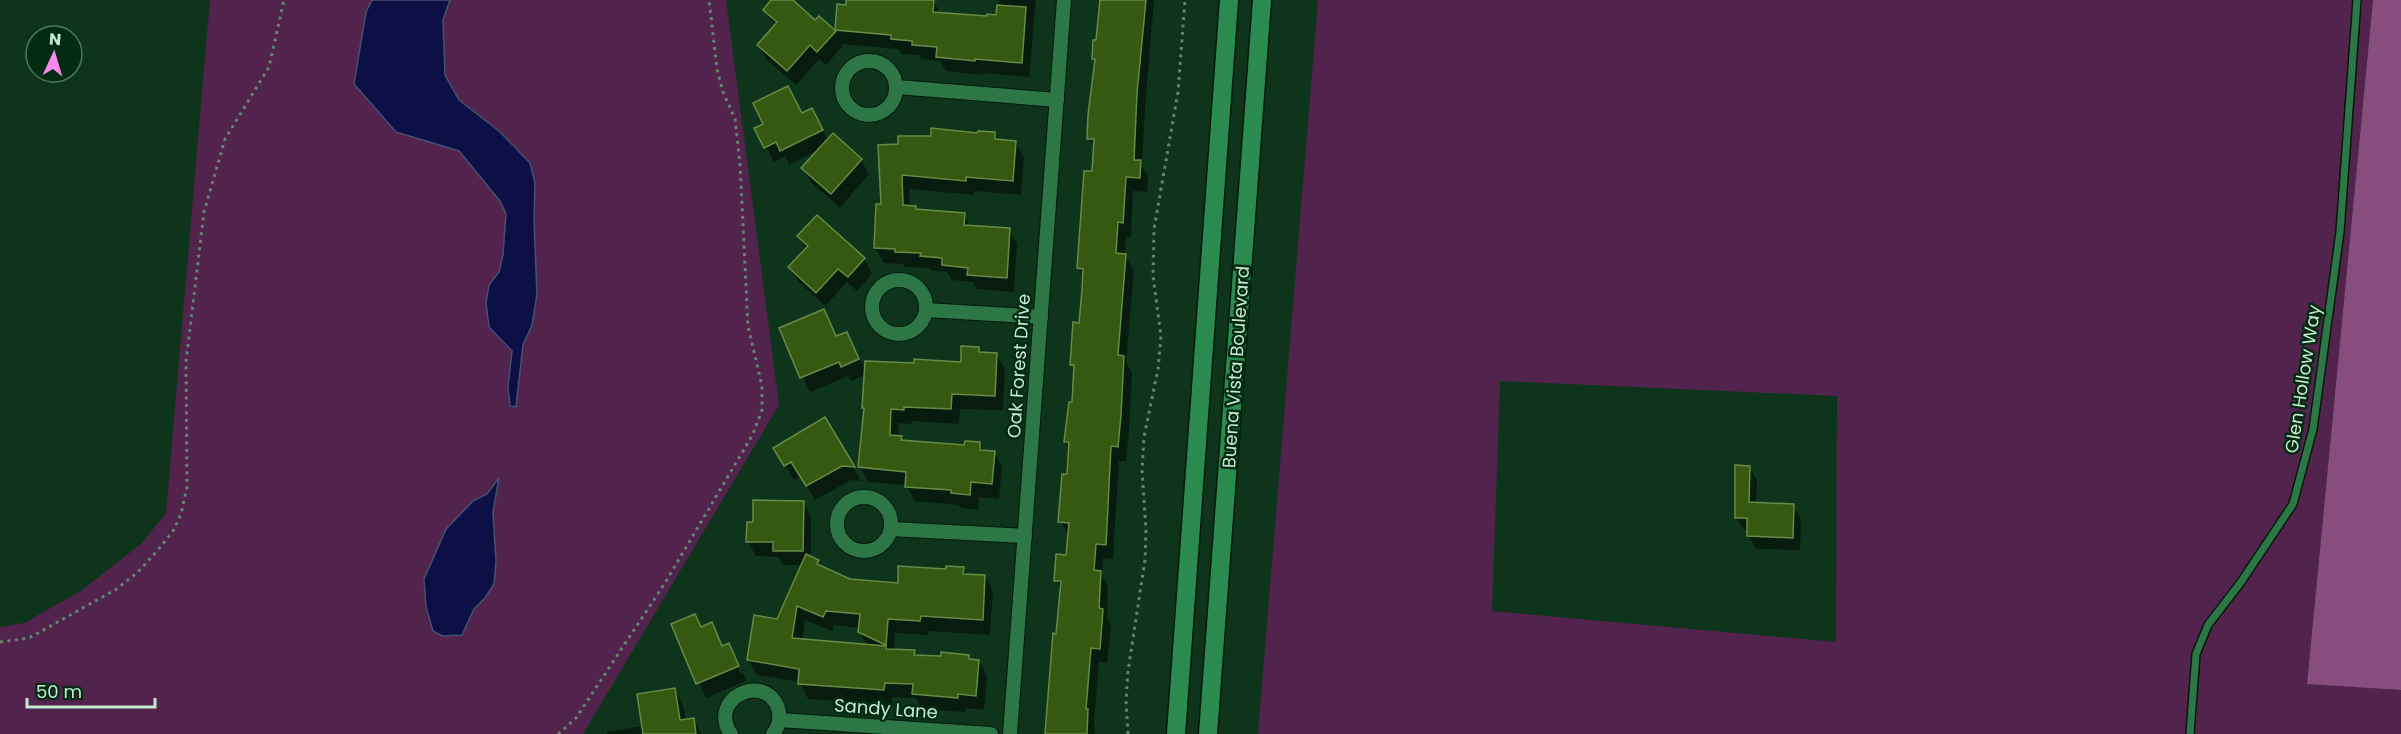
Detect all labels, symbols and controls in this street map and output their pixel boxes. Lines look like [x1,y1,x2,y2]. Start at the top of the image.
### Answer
north arrow [24,24,84,84]
text: N [48,28,62,51]
street label: Buena Vista Boulevard [1216,265,1255,469]
street label: Oak Forest Drive [1001,293,1036,439]
street label: Glen Hollow Way [2278,303,2327,455]
scale bar [27,671,154,709]
text: 50 m [36,679,82,704]
street label: Sandy Lane [833,692,939,725]

